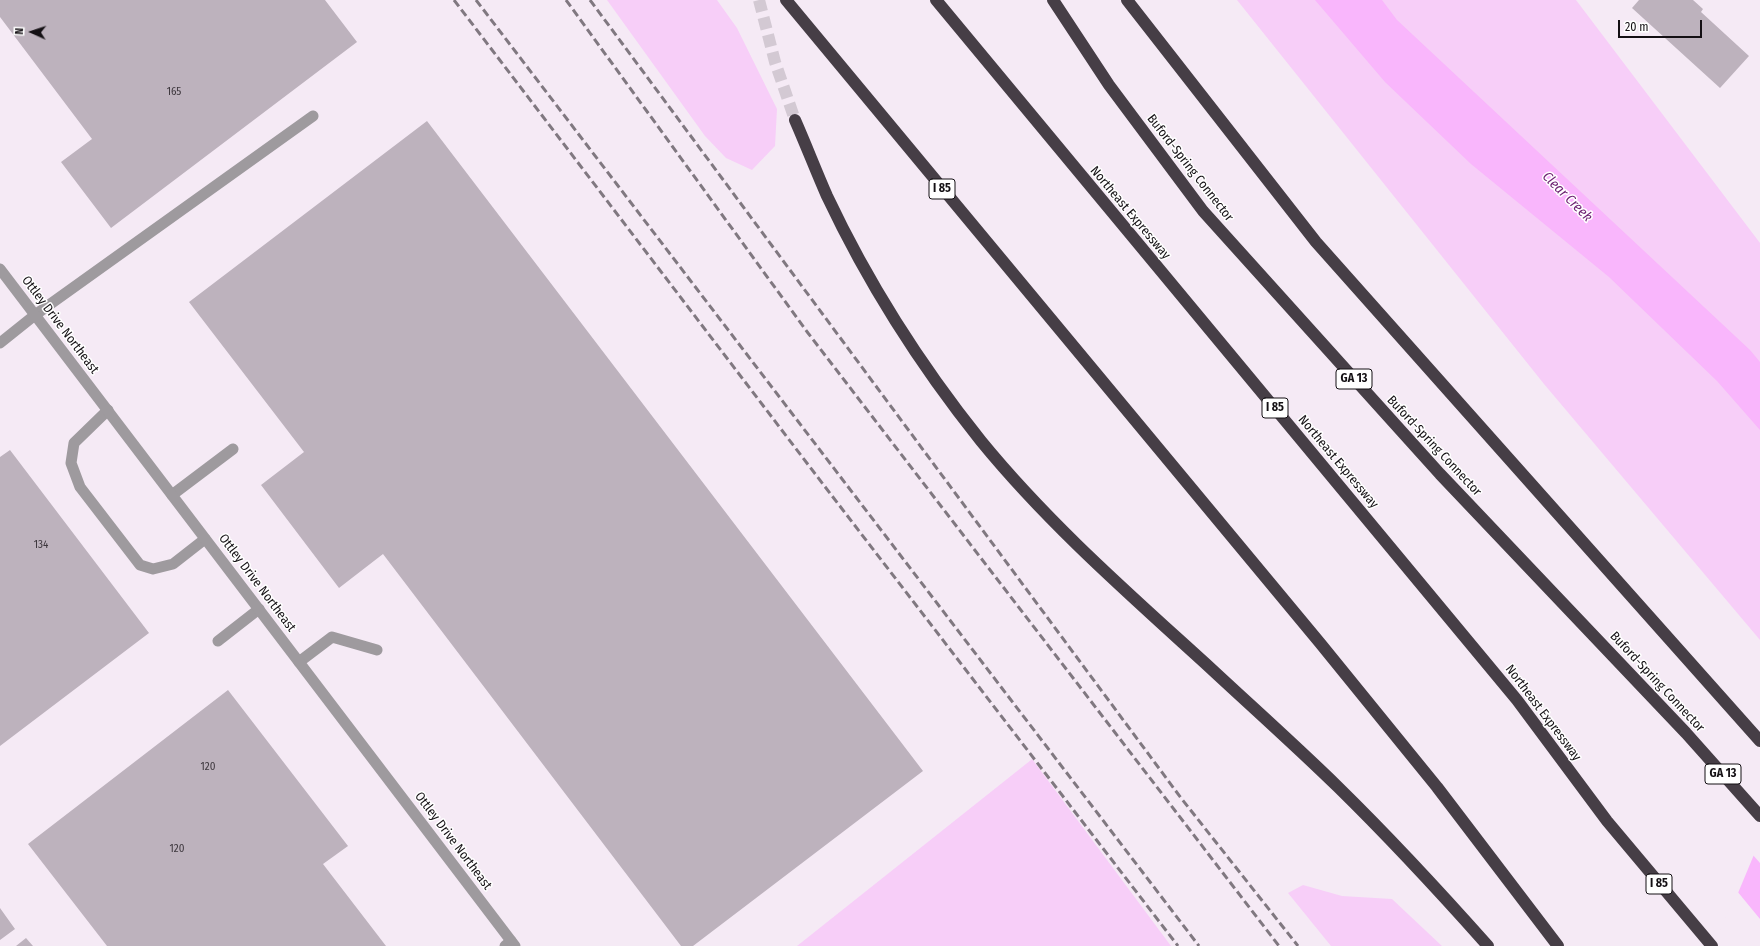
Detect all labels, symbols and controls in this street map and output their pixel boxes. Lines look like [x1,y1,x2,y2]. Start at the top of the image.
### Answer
north arrow [12,12,52,52]
scale bar [1620,12,1704,38]
text: 20 m [1625,20,1649,34]
text: N [13,28,26,35]
house number: 165 [167,85,181,99]
street label: Buford-Spring Connector [1143,111,1237,225]
street label: Northeast Expressway [1087,163,1173,263]
water label: Clear Creek [1538,168,1596,226]
road number: I 85 [929,179,955,199]
street label: Ottley Drive Northeast [18,273,102,377]
road number: GA 13 [1336,369,1372,389]
street label: Buford-Spring Connector [1383,393,1485,499]
road number: I 85 [1262,398,1288,418]
street label: Northeast Expressway [1295,412,1381,512]
street label: Ottley Drive Northeast [215,531,299,635]
house number: 134 [34,538,48,552]
street label: Buford-Spring Connector [1606,629,1708,735]
street label: Northeast Expressway [1502,662,1584,764]
house number: 120 [201,760,215,774]
road number: GA 13 [1705,764,1741,784]
street label: Ottley Drive Northeast [411,789,495,893]
house number: 120 [170,842,184,856]
road number: I 85 [1646,874,1672,894]

